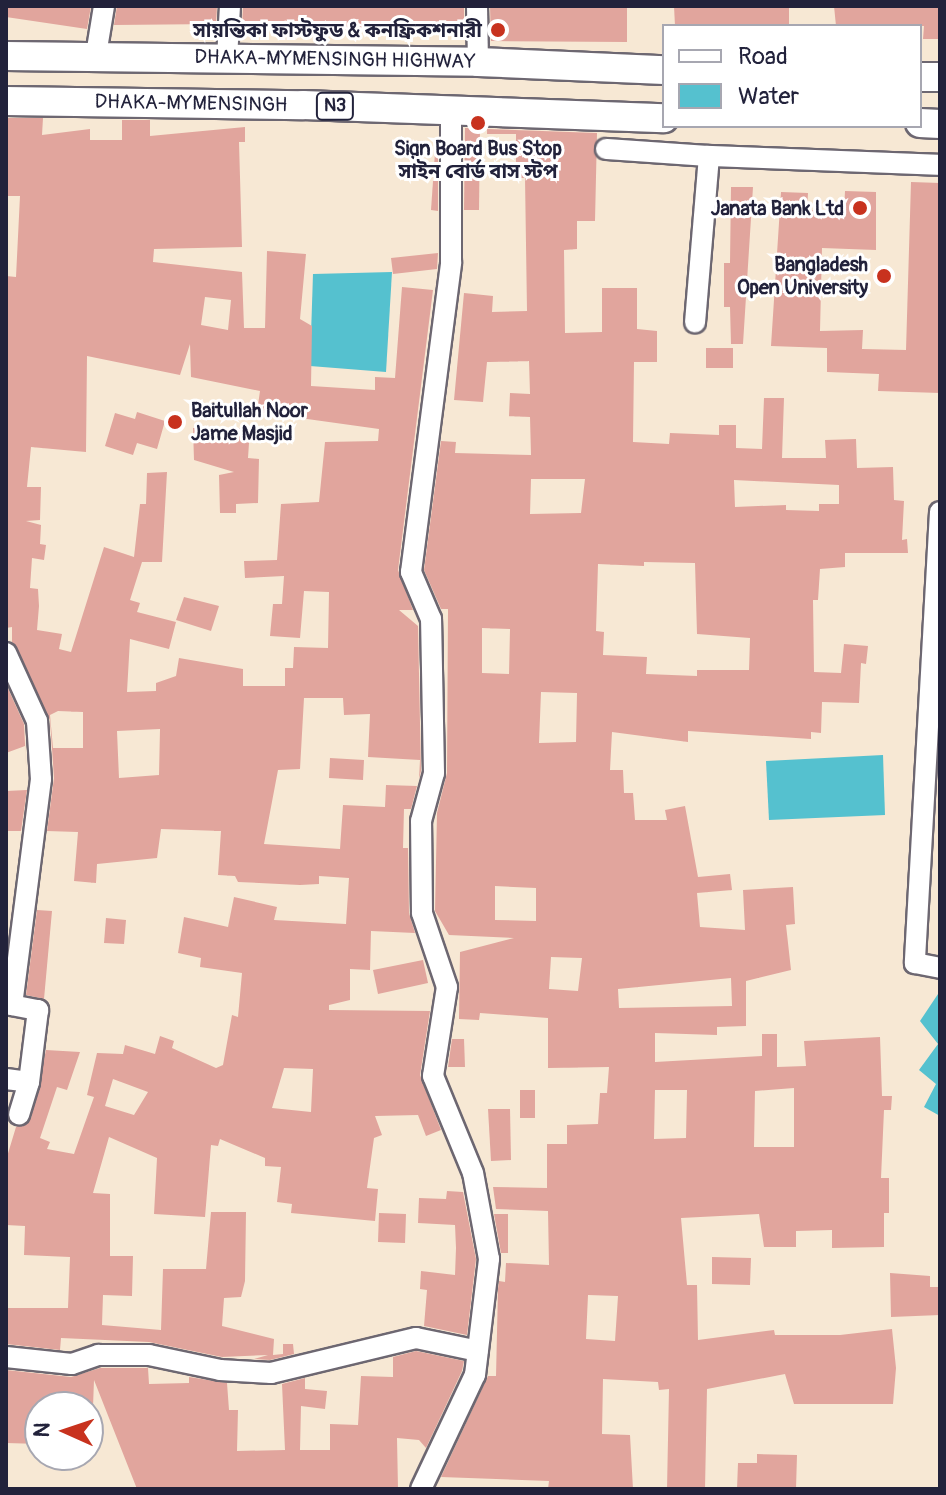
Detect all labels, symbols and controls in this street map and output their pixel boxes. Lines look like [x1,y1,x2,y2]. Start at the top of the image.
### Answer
place label: সায়ন্তিকা ফাস্টফুড & কনফ্রিকশনারী [193,18,482,42]
marker: সায়ন্তিকা ফাস্টফুড & কনফ্রিকশনারী [489,21,507,39]
legend [662,24,922,128]
text: Road [738,42,788,71]
street label: DHAKA-MYMENSINGH HIGHWAY [194,45,476,73]
text: Water [738,82,799,111]
street label: DHAKA-MYMENSINGH [94,89,288,117]
road number: N3 [315,92,355,120]
marker: Sign Board Bus Stop সাইন বোর্ড বাস স্টপ [469,114,487,132]
place label: Sign Board Bus Stop সাইন বোর্ড বাস স্টপ [394,136,562,183]
place label: Janata Bank Ltd [711,196,844,220]
marker: Janata Bank Ltd [851,199,869,217]
place label: Bangladesh Open University [737,252,868,299]
marker: Bangladesh Open University [875,267,893,285]
place label: Baitullah Noor Jame Masjid [191,398,308,445]
marker: Baitullah Noor Jame Masjid [166,413,184,431]
north arrow [24,1391,104,1471]
text: N [28,1422,56,1438]

